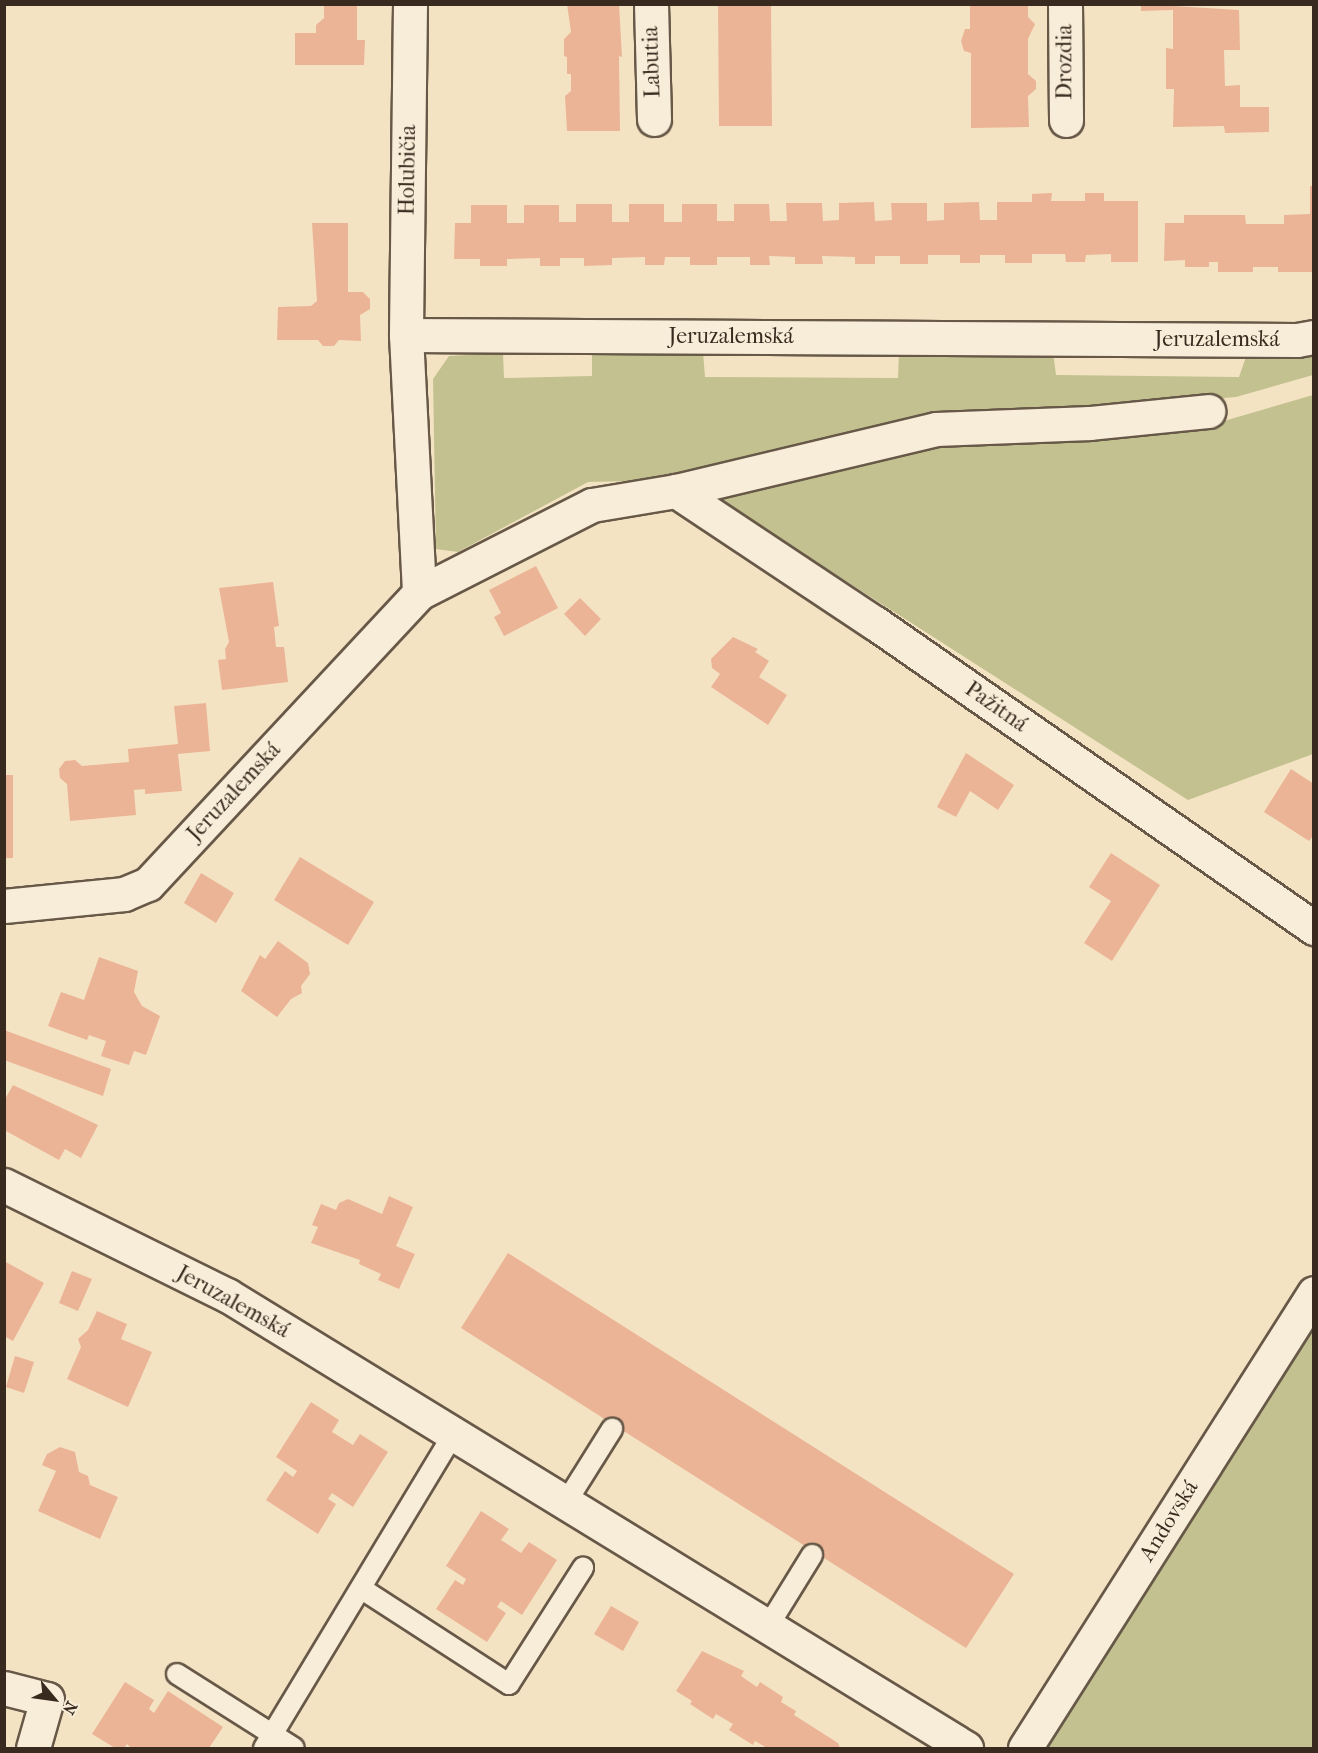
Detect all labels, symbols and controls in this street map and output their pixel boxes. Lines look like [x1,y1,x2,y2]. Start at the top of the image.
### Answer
street label: Drozdia [1052,24,1078,100]
street label: Labutia [638,26,666,98]
street label: Holubičia [394,125,422,215]
street label: Jeruzalemská [668,324,794,350]
street label: Jeruzalemská [1154,327,1280,353]
street label: Pažitná [960,676,1032,738]
street label: Jeruzalemská [182,737,286,847]
street label: Jeruzalemská [172,1260,294,1344]
street label: Andovská [1134,1476,1204,1566]
north arrow [24,1669,84,1729]
text: N [59,1698,81,1718]

